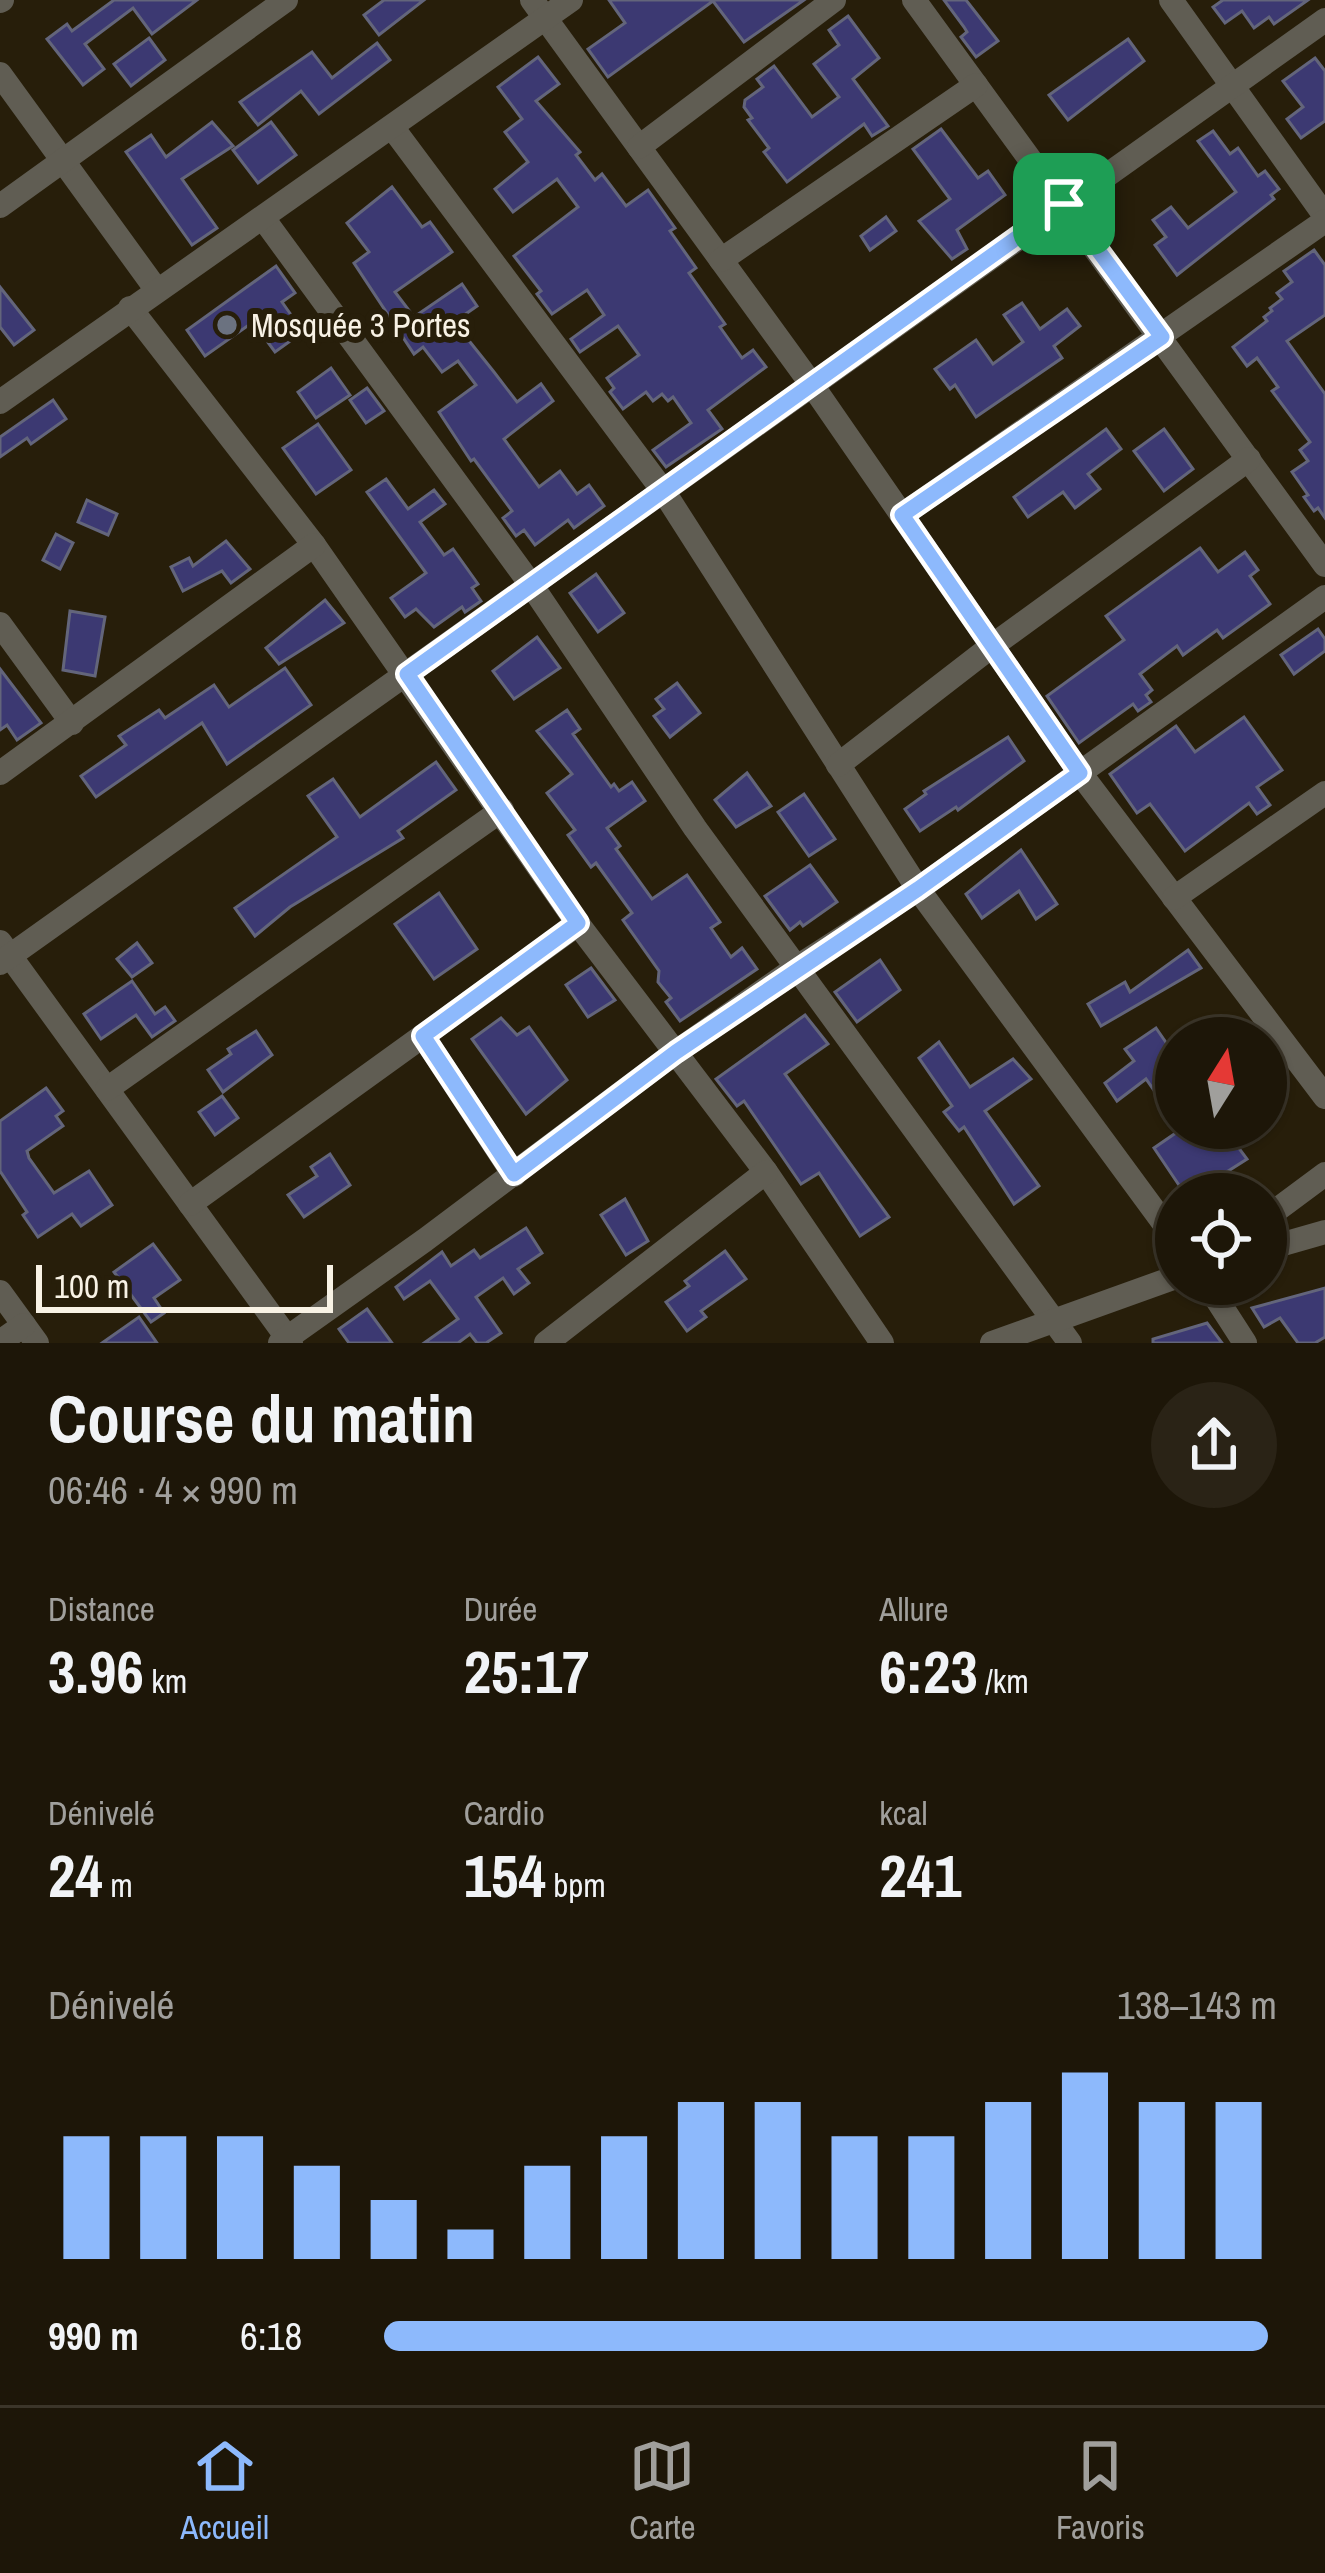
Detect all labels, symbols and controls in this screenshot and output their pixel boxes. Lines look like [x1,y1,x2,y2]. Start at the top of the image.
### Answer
pin [1013,153,1115,255]
icon: arrive [1031,171,1097,237]
place label: Mosquée 3 Portes [251,303,471,347]
marker: Mosquée 3 Portes [214,312,240,338]
north arrow [1155,1017,1287,1149]
map controls [1155,1017,1287,1305]
button: locate [1155,1173,1287,1305]
scale bar [36,1259,333,1312]
text: 100 m [54,1264,129,1308]
text: Course du matin [48,1374,475,1463]
button: share [1151,1382,1277,1508]
text: 06:46 · 4 × 990 m [48,1464,298,1516]
text: Distance [48,1587,155,1631]
text: Durée [464,1587,537,1631]
text: Allure [879,1587,949,1631]
text: 3.96 [48,1631,144,1712]
text: 25:17 [464,1631,589,1712]
text: 6:23 [879,1631,978,1712]
text: km [144,1659,187,1703]
text: /km [978,1659,1029,1703]
text: Dénivelé [48,1791,155,1835]
text: Cardio [464,1791,545,1835]
text: kcal [879,1791,927,1835]
text: 24 [48,1835,103,1916]
text: 154 [464,1835,546,1916]
text: 241 [879,1835,961,1916]
text: m [103,1863,133,1907]
text: bpm [546,1863,606,1907]
text: Dénivelé [48,1979,174,2031]
text: 138–143 m [1117,1979,1277,2031]
text: 990 m [48,2310,139,2362]
text: 6:18 [240,2310,302,2362]
tab: Accueil [180,2433,269,2549]
tab: Carte [629,2433,696,2549]
tab: Favoris [1056,2433,1145,2549]

